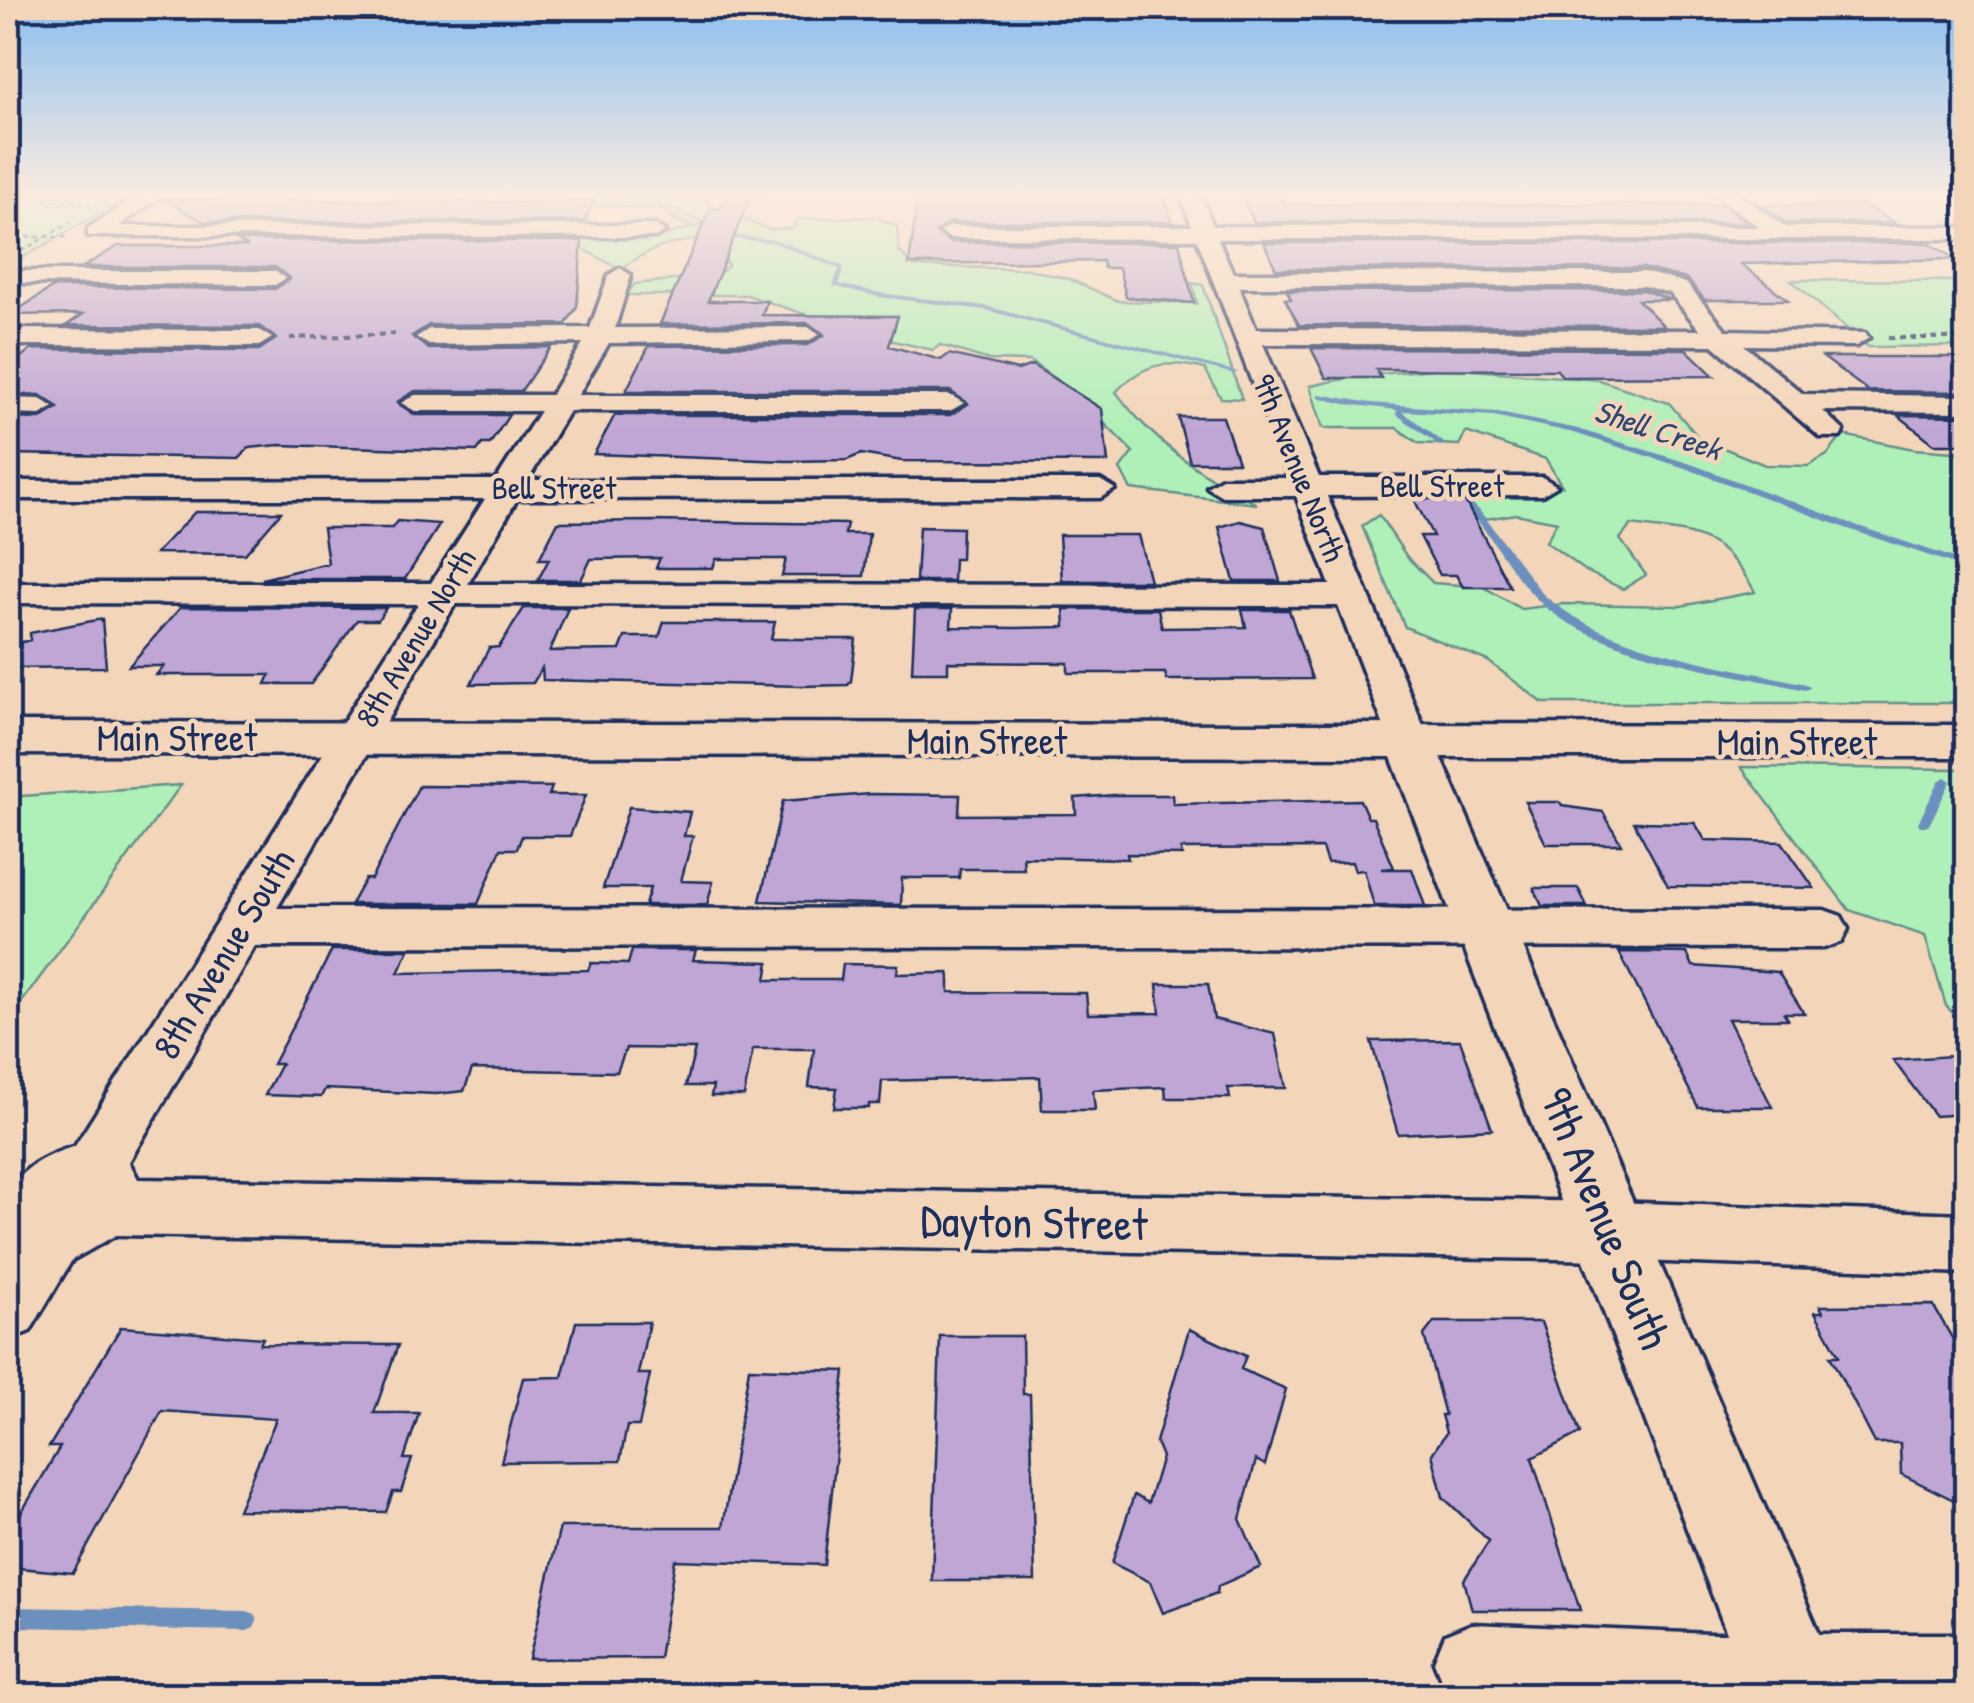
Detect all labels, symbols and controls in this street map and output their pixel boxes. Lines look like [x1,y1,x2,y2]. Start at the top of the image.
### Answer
street label: 9th Avenue North [1242,368,1357,568]
water label: Shell Creek [1589,389,1730,471]
street label: Bell Street [1380,464,1505,507]
street label: Bell Street [492,466,617,509]
street label: 8th Avenue North [345,541,486,735]
street label: Main Street [97,711,258,763]
street label: Main Street [907,714,1068,766]
street label: Main Street [1717,715,1878,767]
street label: 8th Avenue South [140,839,306,1068]
street label: 9th Avenue South [1526,1078,1687,1358]
street label: Dayton Street [920,1189,1149,1254]

